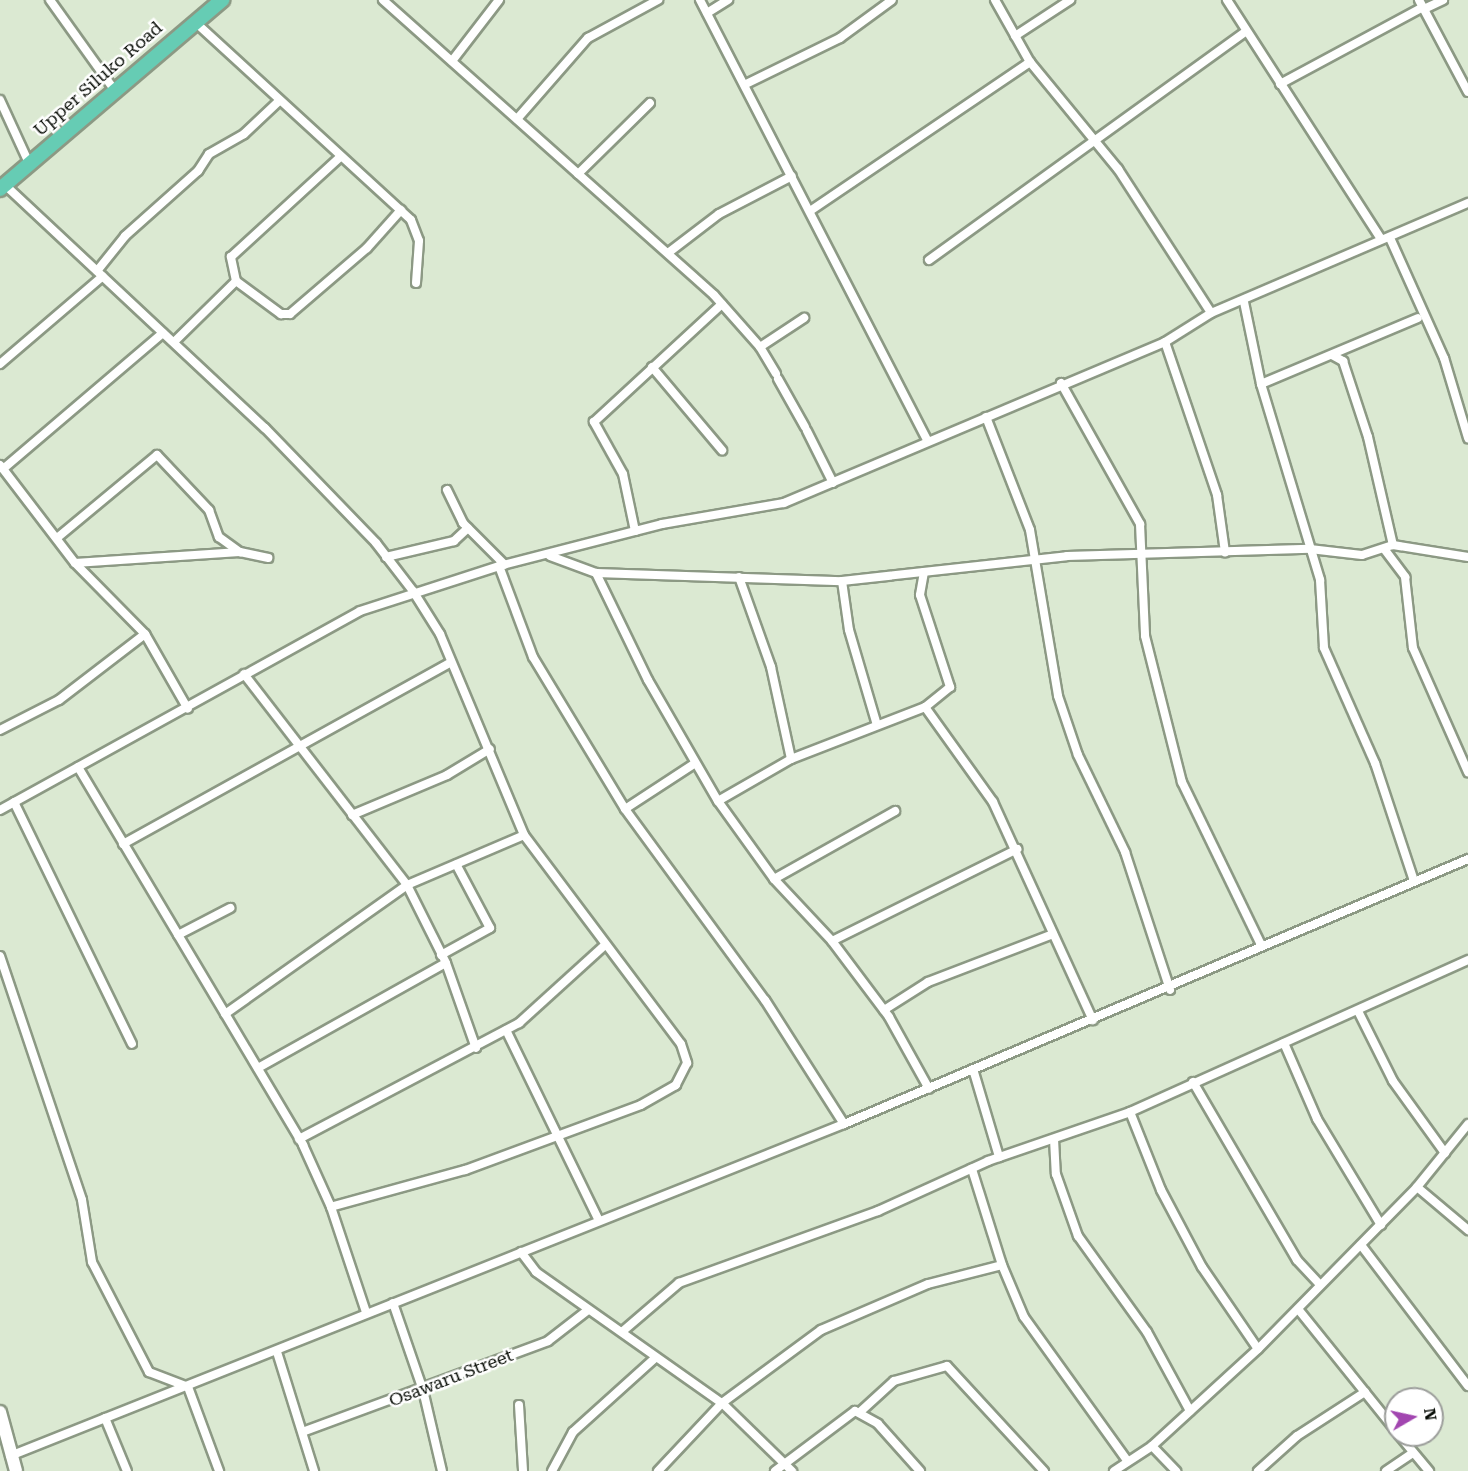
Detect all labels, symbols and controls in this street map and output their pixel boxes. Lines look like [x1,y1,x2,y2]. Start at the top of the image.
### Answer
street label: Upper Siluko Road [29,17,167,141]
street label: Osawaru Street [386,1344,516,1412]
north arrow [1384,1387,1444,1447]
text: N [1420,1407,1441,1422]

